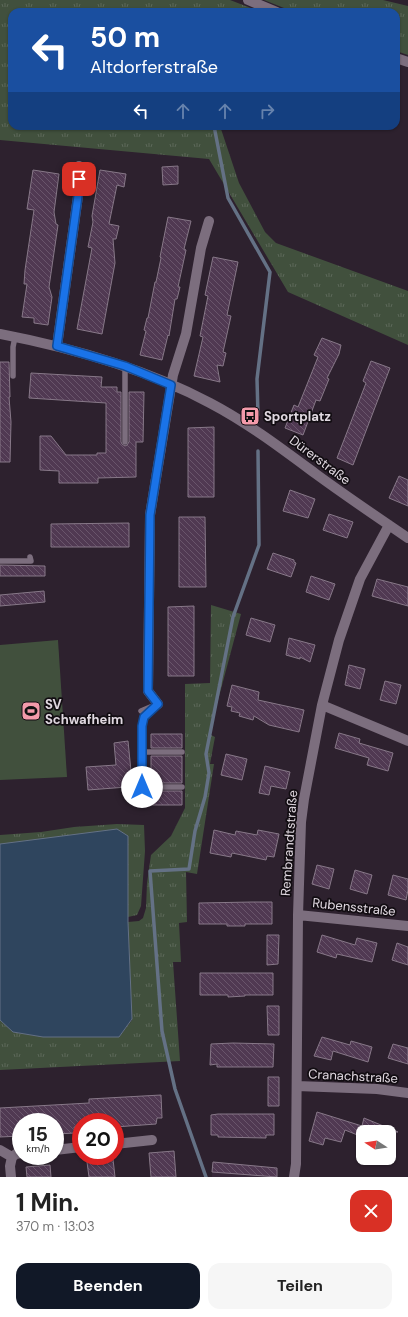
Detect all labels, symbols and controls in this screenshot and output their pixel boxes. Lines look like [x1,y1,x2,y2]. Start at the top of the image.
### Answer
text: 50 m [90,19,160,56]
icon: left [24,24,76,76]
text: Altdorferstraße [90,55,218,79]
icon: left [130,100,152,122]
icon: ahead [172,100,194,122]
icon: ahead [214,100,236,122]
icon: right [256,100,278,122]
pin [62,162,96,196]
icon: arrive [68,168,90,190]
bus stop icon: Sportplatz [239,405,261,427]
place label: Sportplatz [264,408,331,425]
street label: Dürerstraße [286,431,354,489]
place label: SV Schwafheim [45,696,123,728]
sports icon: SV Schwafheim [20,700,42,722]
position arrow [121,766,163,808]
street label: Rembrandtstraße [277,790,301,896]
street label: Rubensstraße [311,894,397,920]
street label: Cranachstraße [308,1065,398,1087]
speed limit sign: 20 [72,1113,124,1165]
text: 15 [28,1121,48,1147]
north arrow [356,1125,396,1165]
map controls [356,1125,396,1165]
text: km/h [26,1142,50,1155]
text: 1 Min. [16,1187,79,1218]
button: close [350,1190,392,1232]
text: 370 m · 13:03 [16,1218,95,1235]
button: Beenden [16,1263,200,1309]
button: Teilen [208,1263,392,1309]

